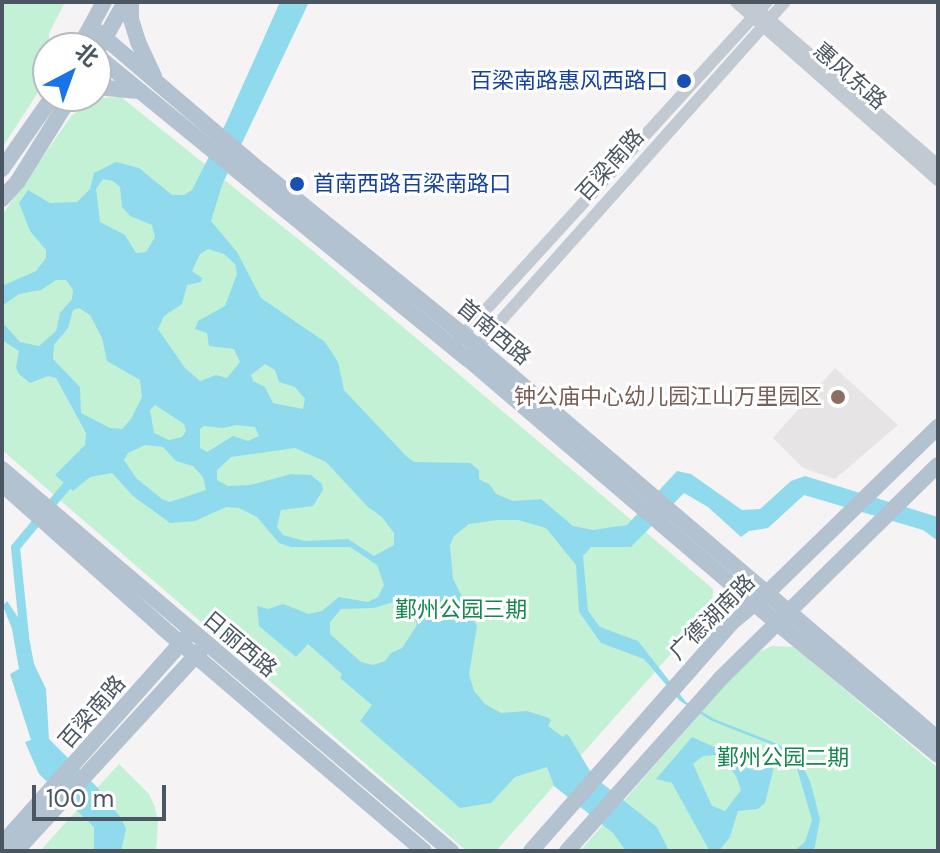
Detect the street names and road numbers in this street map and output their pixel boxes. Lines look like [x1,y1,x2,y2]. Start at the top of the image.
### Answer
street label: 惠风东路 [808,37,892,115]
street label: 百梁南路 [571,123,649,207]
street label: 首南西路 [452,294,536,370]
street label: 广德湖南路 [664,569,760,665]
street label: 日丽西路 [198,606,282,682]
street label: 百梁南路 [53,670,131,754]

